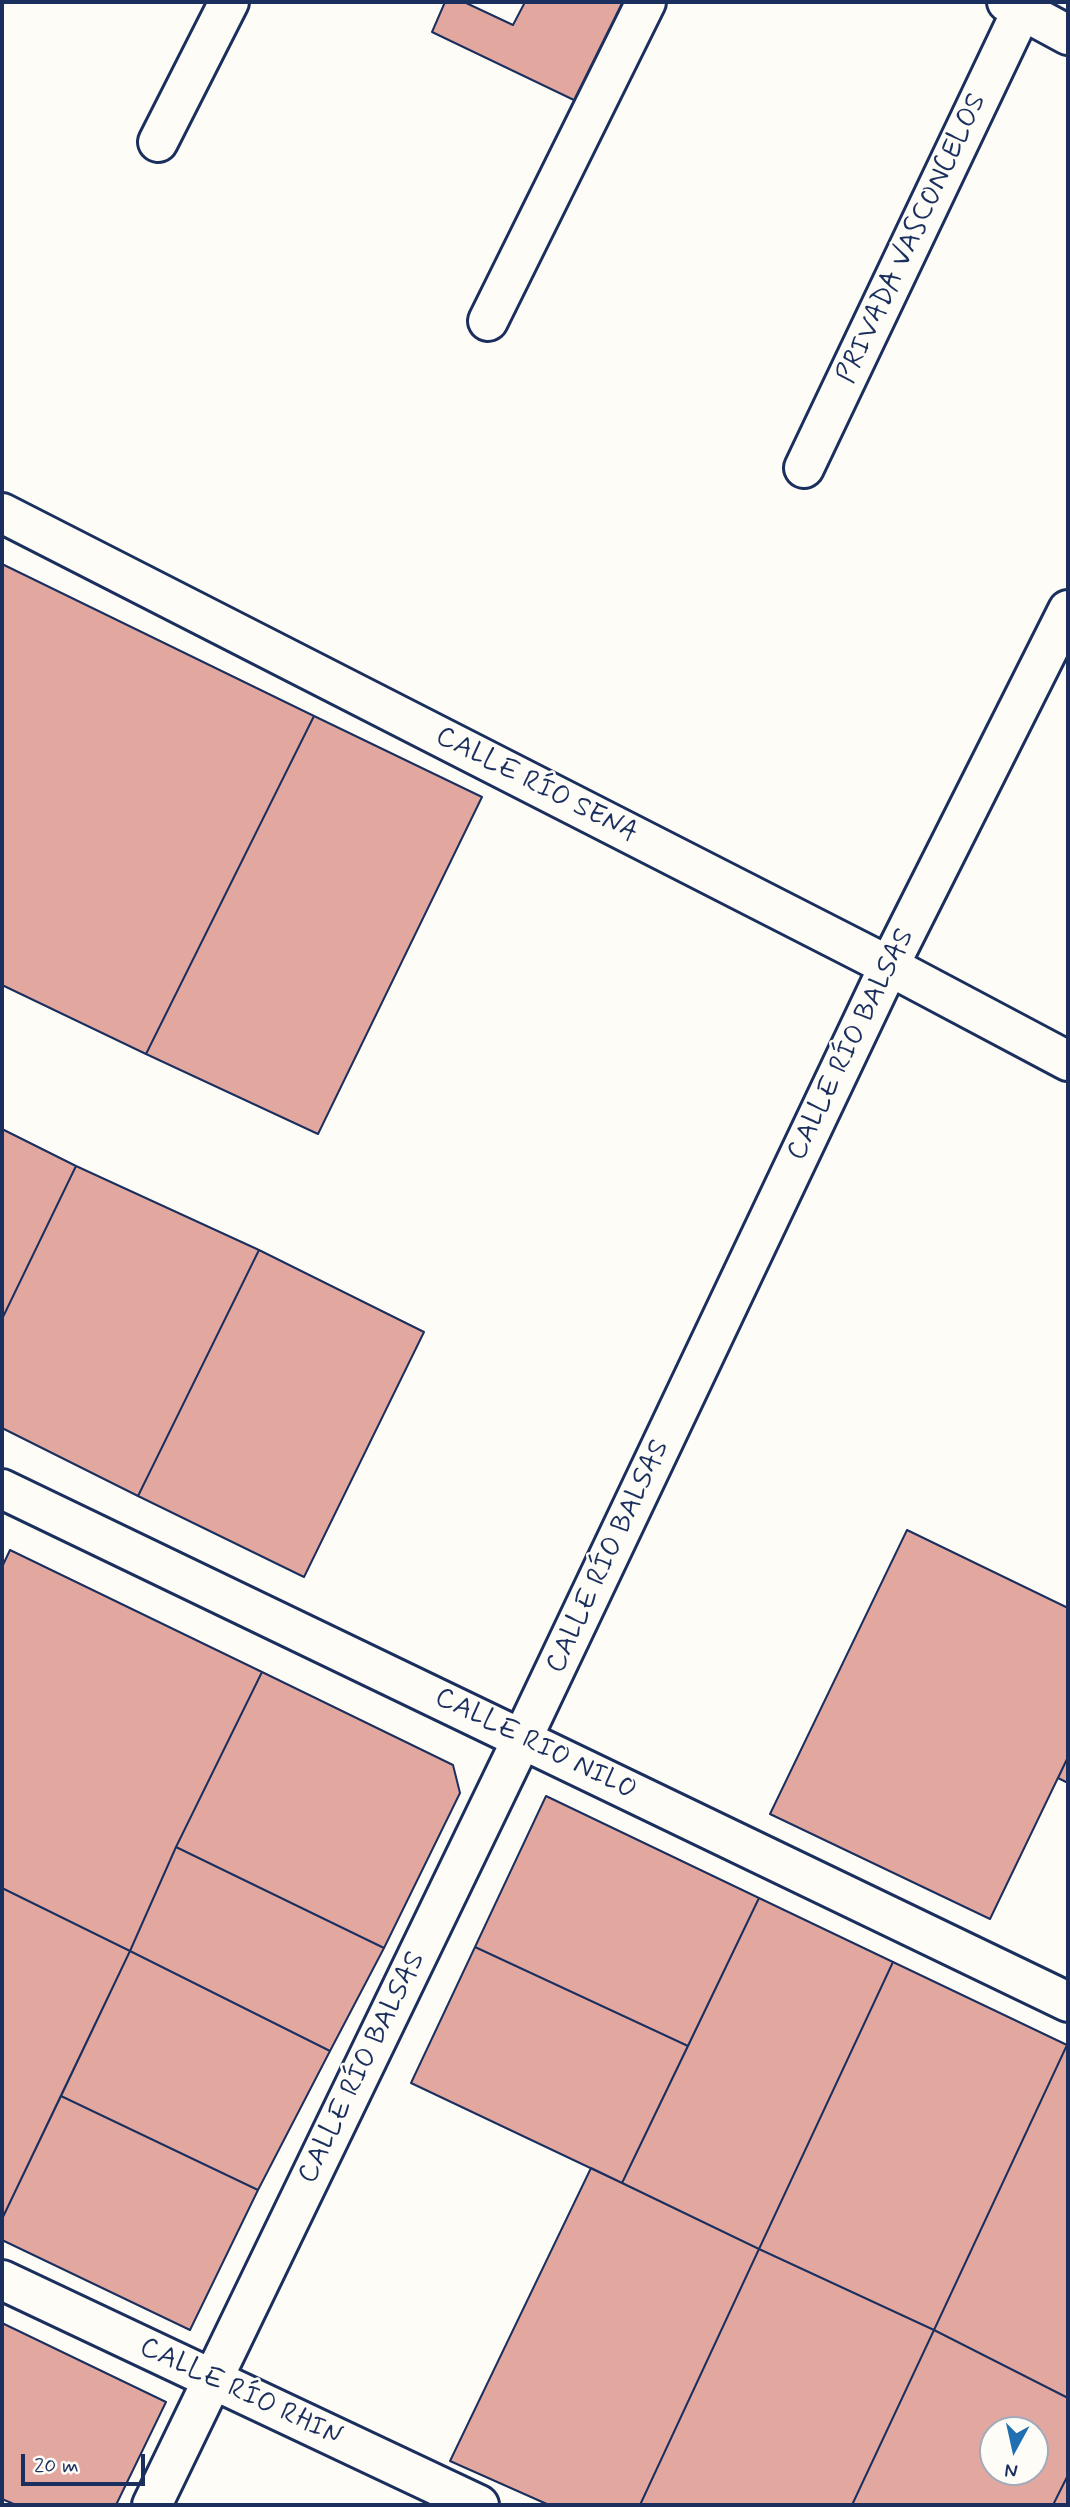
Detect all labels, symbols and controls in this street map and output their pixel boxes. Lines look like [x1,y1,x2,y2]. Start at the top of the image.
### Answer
street label: PRIVADA VASCONCELOS [831,89,995,389]
street label: CALLE RÍO SENA [429,721,643,851]
street label: CALLE RÍO BALSAS [781,924,923,1166]
street label: CALLE RÍO BALSAS [540,1435,678,1679]
street label: CALLE RIO NILO [429,1682,641,1808]
street label: CALLE RÍO BALSAS [292,1947,434,2189]
street label: CALLE RÍO RHIN [134,2331,346,2455]
north arrow [979,2416,1049,2486]
scale bar [24,2440,149,2484]
text: 20 m [34,2452,79,2480]
text: N [1003,2457,1019,2484]

